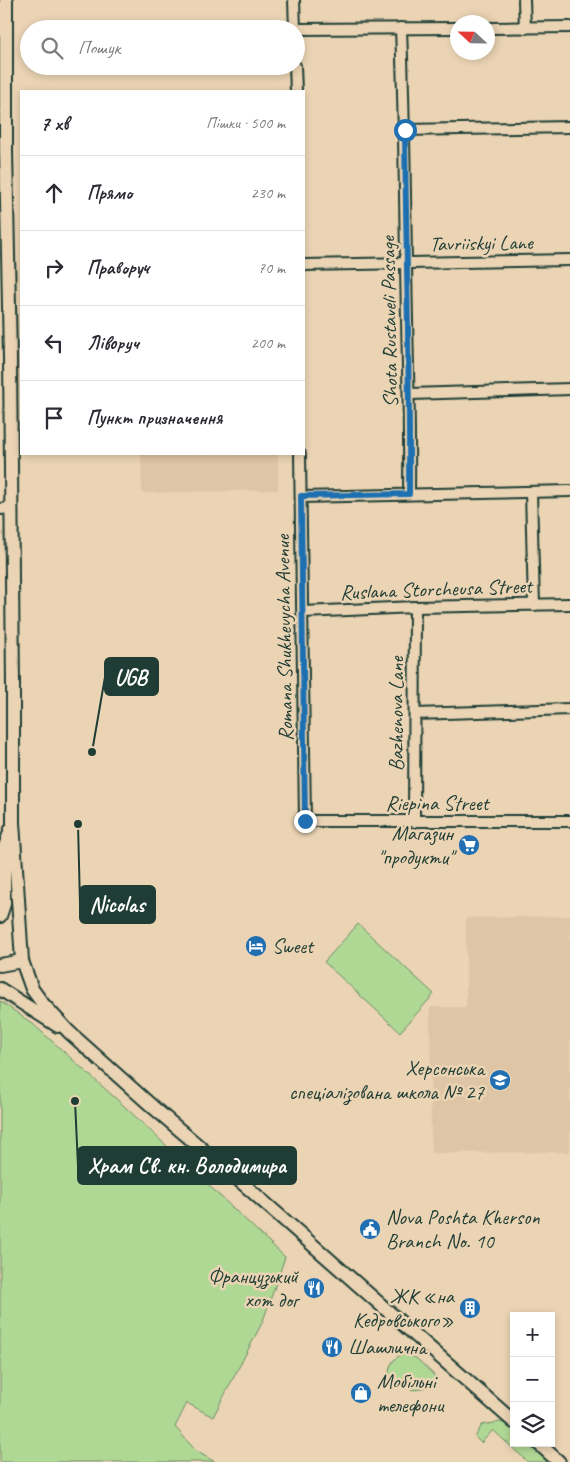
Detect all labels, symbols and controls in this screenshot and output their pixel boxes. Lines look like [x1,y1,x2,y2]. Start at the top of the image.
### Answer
north arrow [450,15,495,60]
search box [20,20,305,75]
icon: search [38,34,66,62]
text: Пошук [78,36,120,60]
text: 7 хв [40,110,69,136]
text: Пішки · 500 m [206,113,285,133]
route start [394,119,417,142]
icon: ahead [40,179,68,207]
text: Прямо [87,181,132,205]
text: 230 m [251,183,285,203]
street label: Tavriiskyi Lane [429,229,534,257]
street label: Shota Rustaveli Passage [374,235,403,408]
icon: right [40,254,68,282]
text: Праворуч [87,256,149,280]
text: 70 m [258,258,285,278]
icon: left [40,329,68,357]
text: Ліворуч [87,331,139,355]
text: 200 m [251,333,285,353]
icon: arrive [40,404,68,432]
text: Пункт призначення [87,406,222,430]
street label: Romana Shukhevycha Avenue [269,533,299,741]
street label: Ruslana Storcheusa Street [340,573,535,605]
street label: Bazhenova Lane [383,656,409,771]
callout: UGB [105,658,158,695]
text: UGB [115,664,149,692]
street label: Riepina Street [386,790,491,816]
route end [294,810,317,833]
place label: Магазин "продукти" [377,820,457,870]
supermarket icon: Магазин "продукти" [457,833,481,857]
callout: Nicolas [80,886,155,923]
text: Nicolas [89,891,147,919]
place label: Sweet [272,933,315,959]
hotel icon: Sweet [244,934,268,958]
place label: Херсонська спеціалізована школа № 27 [289,1055,486,1106]
school or university icon: Херсонська спеціалізована школа № 27 [488,1068,512,1092]
callout: Храм Св. кн. Володимира [78,1147,296,1184]
text: Храм Св. кн. Володимира [88,1152,287,1180]
place label: Nova Poshta Kherson Branch No. 10 [386,1204,540,1254]
public building icon: Nova Poshta Kherson Branch No. 10 [358,1217,382,1241]
place label: Французький хот дог [208,1263,301,1313]
restaurant icon: Французький хот дог [302,1276,326,1300]
place label: ЖК «на Кедровського» [353,1283,456,1333]
building icon: ЖК «на Кедровського» [458,1296,482,1320]
map controls [510,1312,555,1447]
button: + [510,1312,555,1357]
place label: Шашлична [348,1334,429,1360]
restaurant icon: Шашлична [320,1335,344,1359]
button: − [510,1357,555,1402]
place label: Мобільні телефони [377,1368,445,1418]
shop icon: Мобільні телефони [349,1381,373,1405]
button: layers [510,1402,555,1447]

